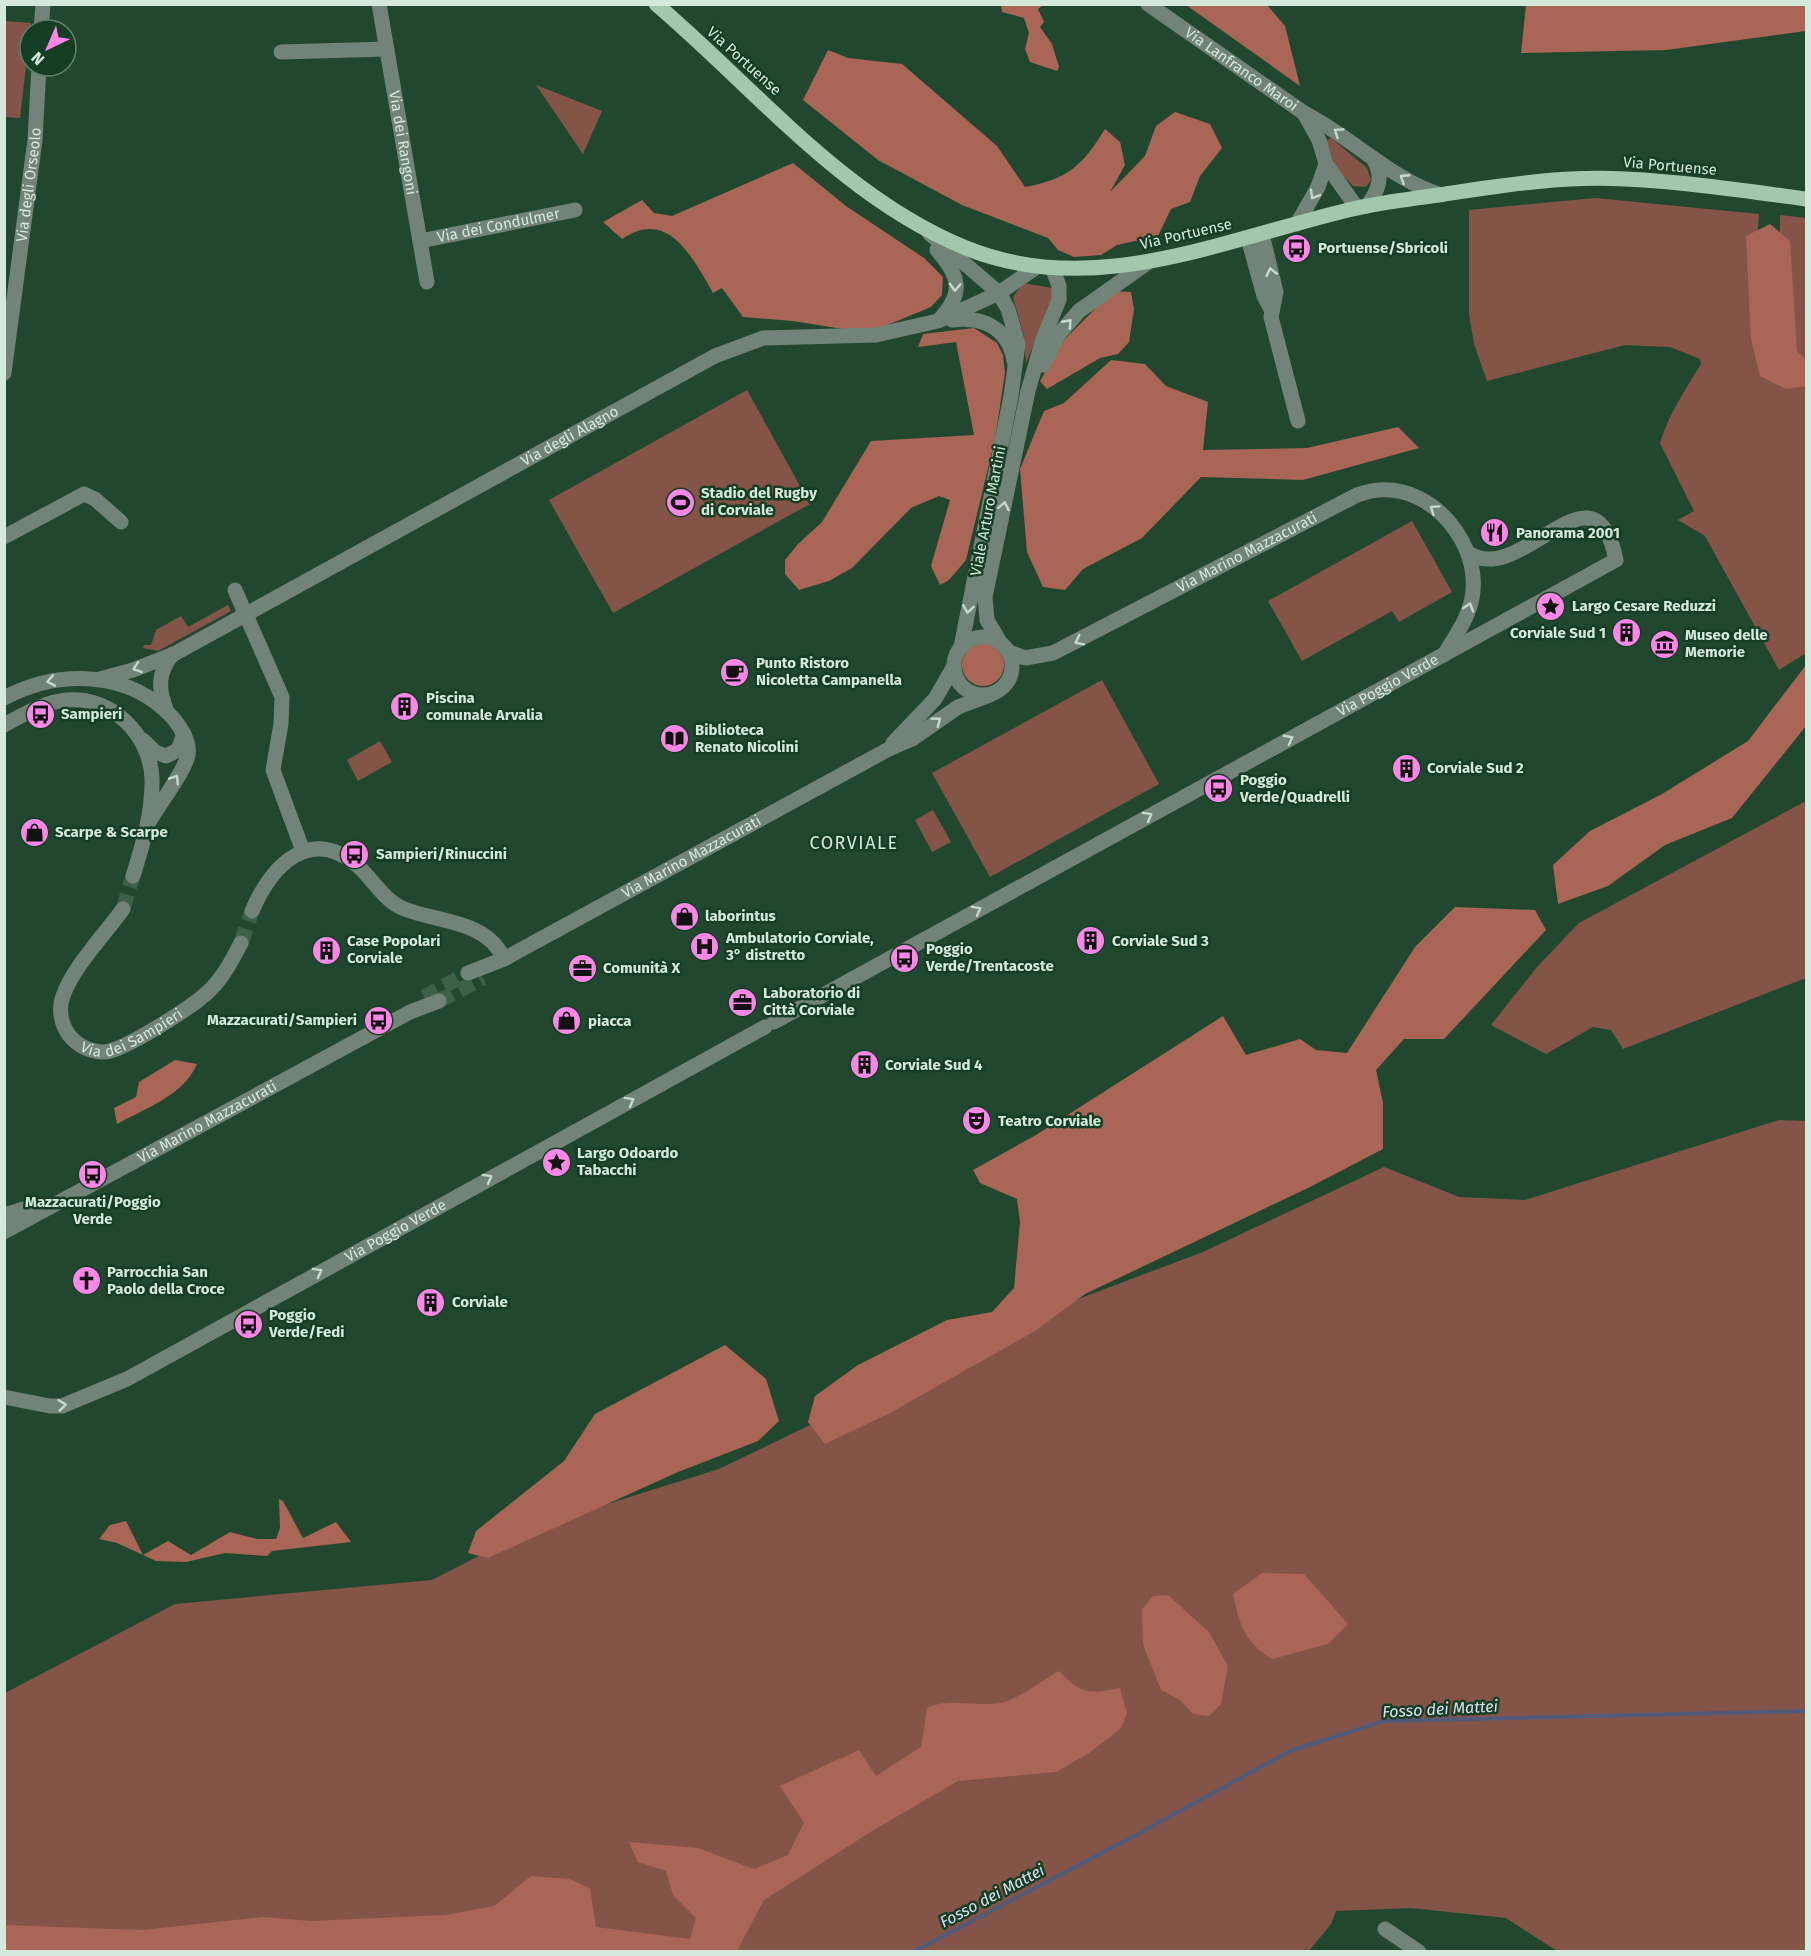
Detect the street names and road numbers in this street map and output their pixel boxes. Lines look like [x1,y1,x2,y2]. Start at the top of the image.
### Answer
street label: Via Portuense [703,23,785,99]
street label: Via Lanfranco Maroi [1181,24,1302,115]
street label: Via dei Rangoni [385,89,421,196]
street label: Via degli Orseolo [13,127,45,243]
street label: Via Portuense [1622,153,1718,179]
street label: Via dei Condulmer [436,204,562,246]
street label: Via Portuense [1138,215,1234,253]
street label: Via degli Alagno [518,402,622,470]
street label: Viale Arturo Martini [967,445,1009,577]
street label: Via Marino Mazzacurati [1174,508,1320,596]
street label: Via Poggio Verde [1334,650,1442,720]
street label: Via Marino Mazzacurati [619,812,764,902]
street label: Via dei Sampieri [78,1005,186,1061]
street label: Via Marino Mazzacurati [134,1077,280,1167]
street label: Via Poggio Verde [342,1196,449,1266]

